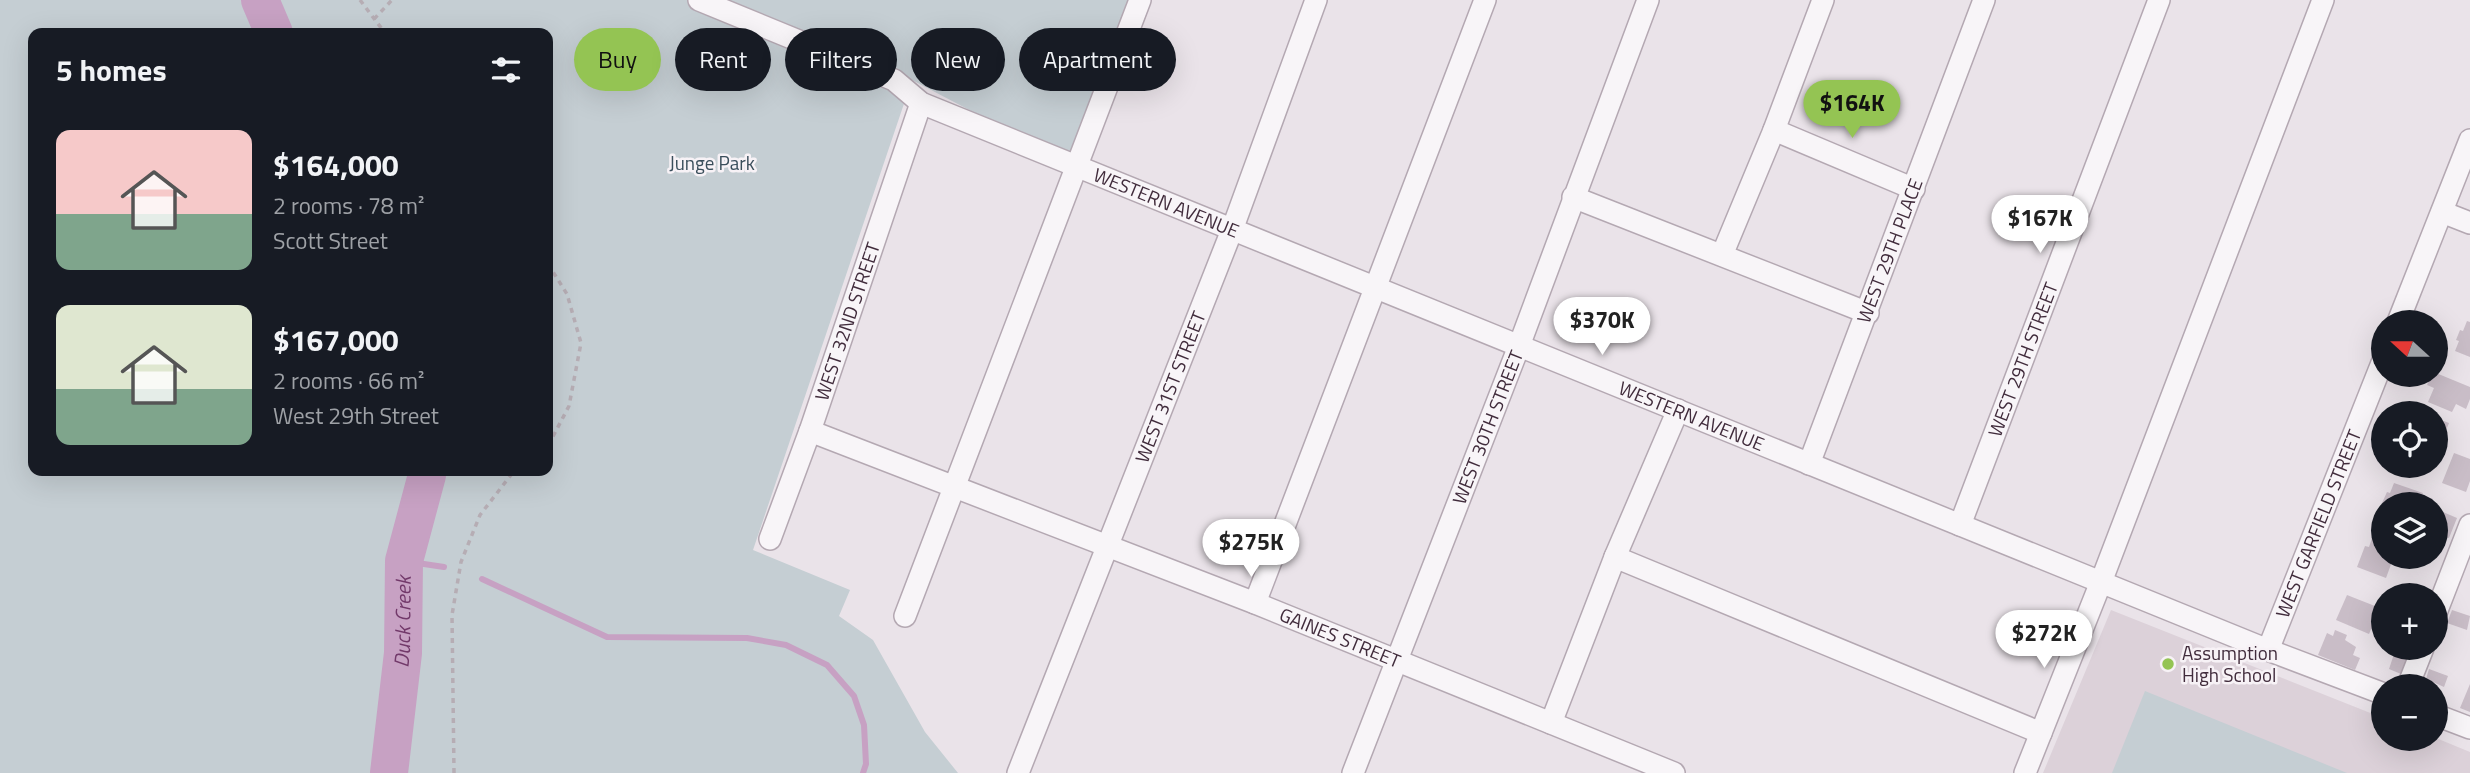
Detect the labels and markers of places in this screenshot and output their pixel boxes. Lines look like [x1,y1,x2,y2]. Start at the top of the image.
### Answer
pin: $164K [1803,80,1901,140]
pin: $167K [1991,196,2089,255]
pin: $370K [1553,298,1651,357]
pin: $275K [1202,520,1300,579]
pin: $272K [1995,610,2093,670]
place label: Assumption High School [2182,638,2278,689]
marker: Assumption High School [2160,656,2176,672]

